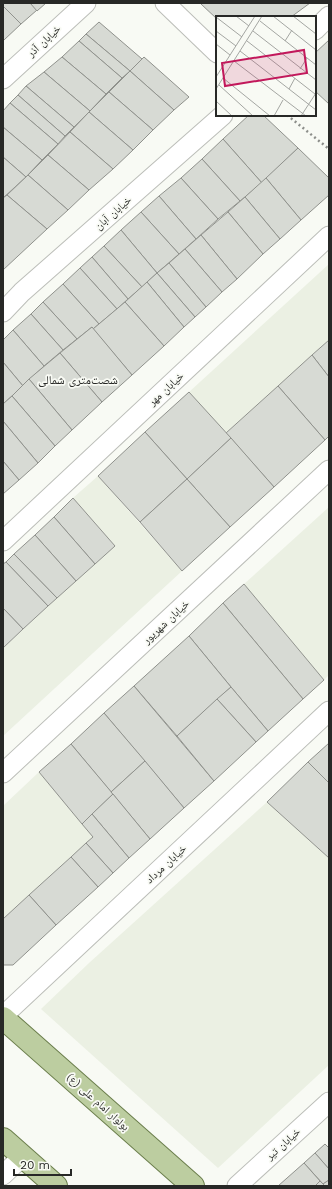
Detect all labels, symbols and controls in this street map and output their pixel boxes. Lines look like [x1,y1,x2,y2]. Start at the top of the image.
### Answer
inset map [216,16,316,116]
street label: خیابان آذر [24,22,63,60]
street label: خیابان آبان [92,193,134,233]
street label: خیابان مهر [145,369,186,409]
district label: شصت‌متری شمالی [38,373,118,387]
street label: خیابان شهریور [139,597,192,647]
street label: خیابان مرداد [143,842,189,886]
street label: بولوار امام علی (ع) [64,1070,132,1134]
street label: خیابان تیر [262,1125,303,1164]
scale bar [14,1151,71,1177]
text: 20 m [20,1158,50,1172]

